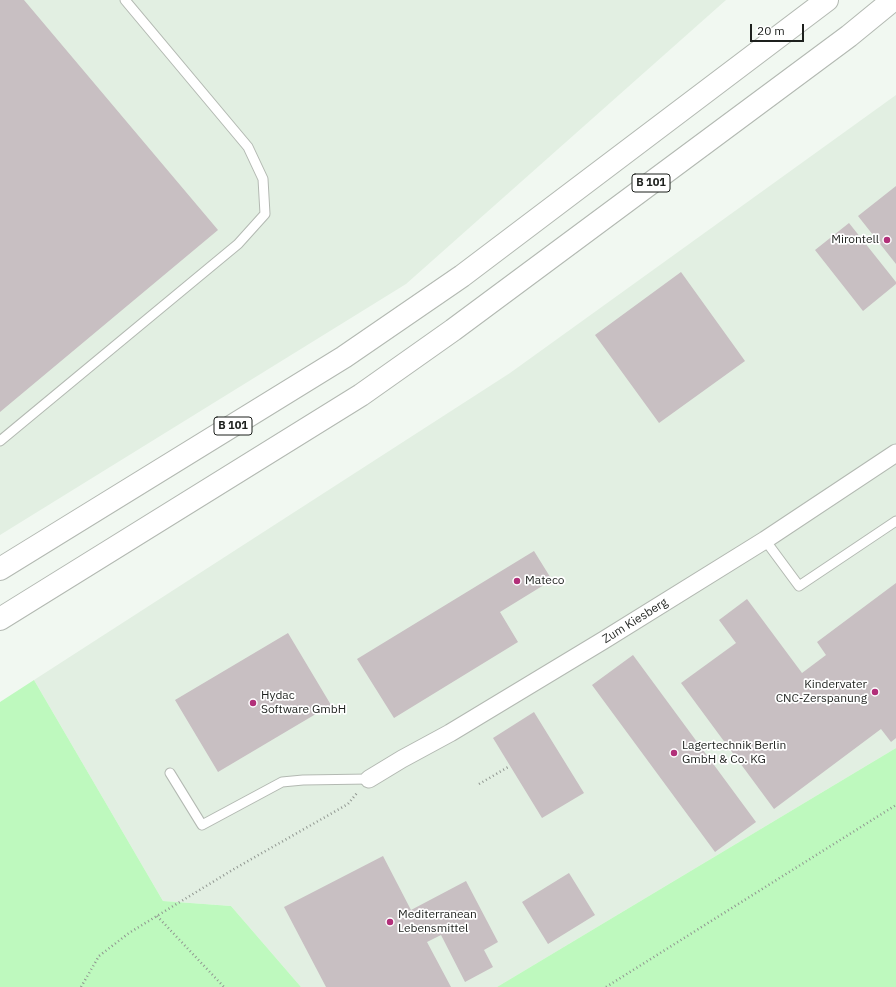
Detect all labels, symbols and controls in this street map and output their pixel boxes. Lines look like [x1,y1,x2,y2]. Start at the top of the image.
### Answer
scale bar [752,16,806,42]
text: 20 m [757,23,785,38]
road number: B 101 [632,174,670,192]
place label: Mirontell [831,233,879,247]
marker: Mirontell [882,235,892,245]
road number: B 101 [214,417,252,435]
place label: Mateco [525,574,565,588]
marker: Mateco [512,576,522,586]
street label: Zum Kiesberg [600,595,670,647]
place label: Kindervater CNC-Zerspanung [776,678,867,706]
marker: Kindervater CNC-Zerspanung [870,687,880,697]
place label: Hydac Software GmbH [261,689,346,717]
marker: Hydac Software GmbH [248,698,258,708]
place label: Lagertechnik Berlin GmbH & Co. KG [682,739,786,767]
marker: Lagertechnik Berlin GmbH & Co. KG [669,748,679,758]
place label: Mediterranean Lebensmittel [398,908,477,936]
marker: Mediterranean Lebensmittel [385,917,395,927]

